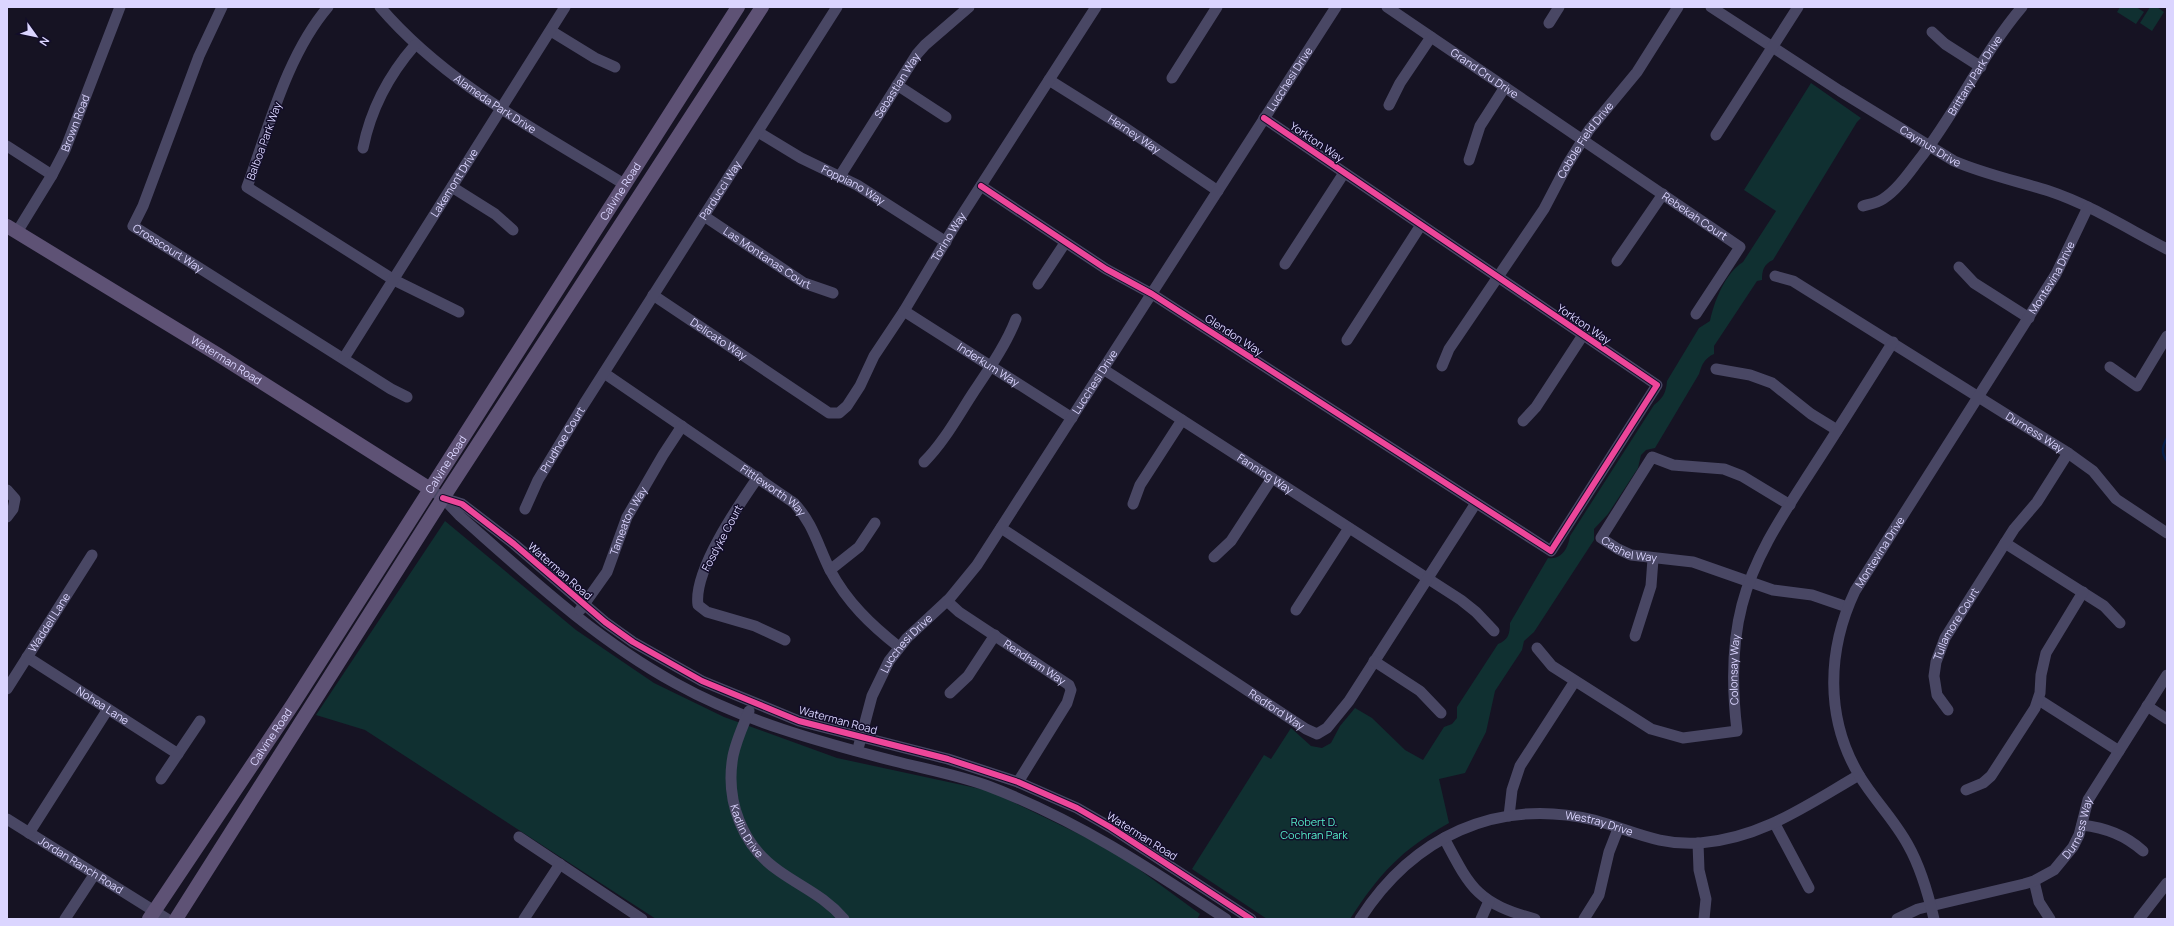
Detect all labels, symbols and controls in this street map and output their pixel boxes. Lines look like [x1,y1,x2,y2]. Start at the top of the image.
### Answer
north arrow [16,16,56,56]
street label: Brittany Park Drive [1944,32,2005,118]
text: N [36,34,53,49]
street label: Lucchesi Drive [1263,43,1316,114]
street label: Grand Cru Drive [1448,44,1522,102]
street label: Sebastian Way [870,49,923,121]
street label: Alameda Park Drive [451,70,540,137]
street label: Brown Road [57,92,93,154]
street label: Cobble Field Drive [1553,98,1617,181]
street label: Balboa Park Way [242,99,285,182]
street label: Herney Way [1105,111,1164,157]
street label: Yorkton Way [1287,118,1347,165]
street label: Caymus Drive [1897,122,1964,170]
street label: Lakemont Drive [427,145,481,220]
street label: Parducci Way [695,157,744,223]
street label: Calvine Road [596,159,644,223]
street label: Foppiano Way [819,161,888,208]
street label: Rebekah Court [1659,188,1731,243]
street label: Torino Way [927,209,969,264]
street label: Crosscourt Way [130,220,207,276]
street label: Las Montanas Court [721,223,813,292]
street label: Montevina Drive [2025,238,2078,317]
street label: Yorkton Way [1554,300,1614,347]
street label: Glendon Way [1202,310,1266,359]
street label: Delicato Way [688,314,750,363]
street label: Waterman Road [188,332,265,387]
street label: Inderkum Way [955,339,1023,390]
street label: Lucchesi Drive [1068,346,1121,417]
street label: Prudhoe Court [536,404,588,475]
street label: Durness Way [2003,408,2067,456]
street label: Calvine Road [421,432,470,496]
street label: Fanning Way [1235,450,1296,497]
street label: Fittleworth Way [738,461,810,519]
street label: Tameaton Way [606,483,650,557]
street label: Fosdyke Court [698,502,745,574]
street label: Montevina Drive [1851,513,1908,590]
street label: Cashel Way [1599,532,1658,565]
street label: Waterman Road [525,538,596,603]
street label: Tullamore Court [1929,585,1982,662]
street label: Waddell Lane [24,589,74,655]
street label: Lucchesi Drive [876,610,936,675]
street label: Colonsay Way [1725,633,1743,706]
street label: Rendham Way [1001,636,1069,688]
street label: Nohea Lane [74,683,133,728]
street label: Redford Way [1246,685,1308,733]
street label: Waterman Road [797,702,879,737]
street label: Calvine Road [246,705,295,768]
street label: Durness Way [2058,793,2096,862]
street label: Kadlin Drive [727,802,768,861]
street label: Westray Drive [1564,807,1636,839]
street label: Waterman Road [1104,808,1180,863]
park label: Robert D. Cochran Park [1280,814,1348,842]
street label: Jordan Ranch Road [36,833,126,897]

